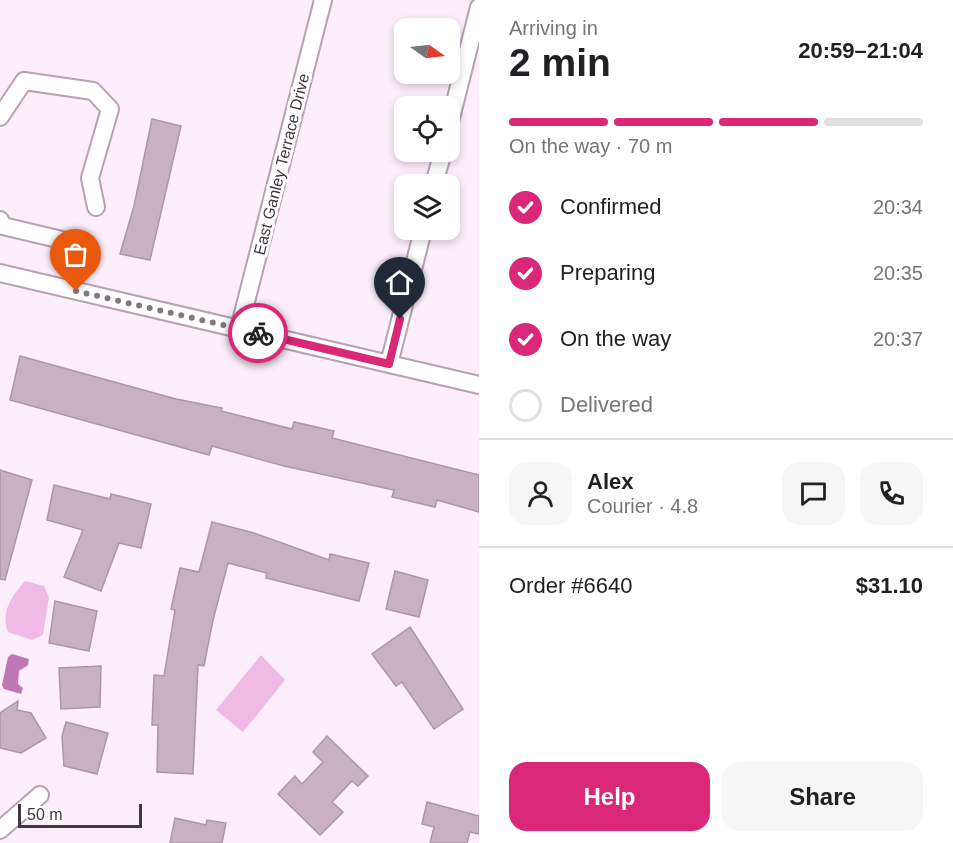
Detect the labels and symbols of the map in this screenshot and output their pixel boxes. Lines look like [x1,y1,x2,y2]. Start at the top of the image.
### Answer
north arrow [394,18,460,84]
street label: East Ganley Terrace Drive [251,72,312,257]
pin [50,229,101,291]
pin [374,257,425,319]
courier [228,303,288,363]
scale bar [18,801,142,828]

